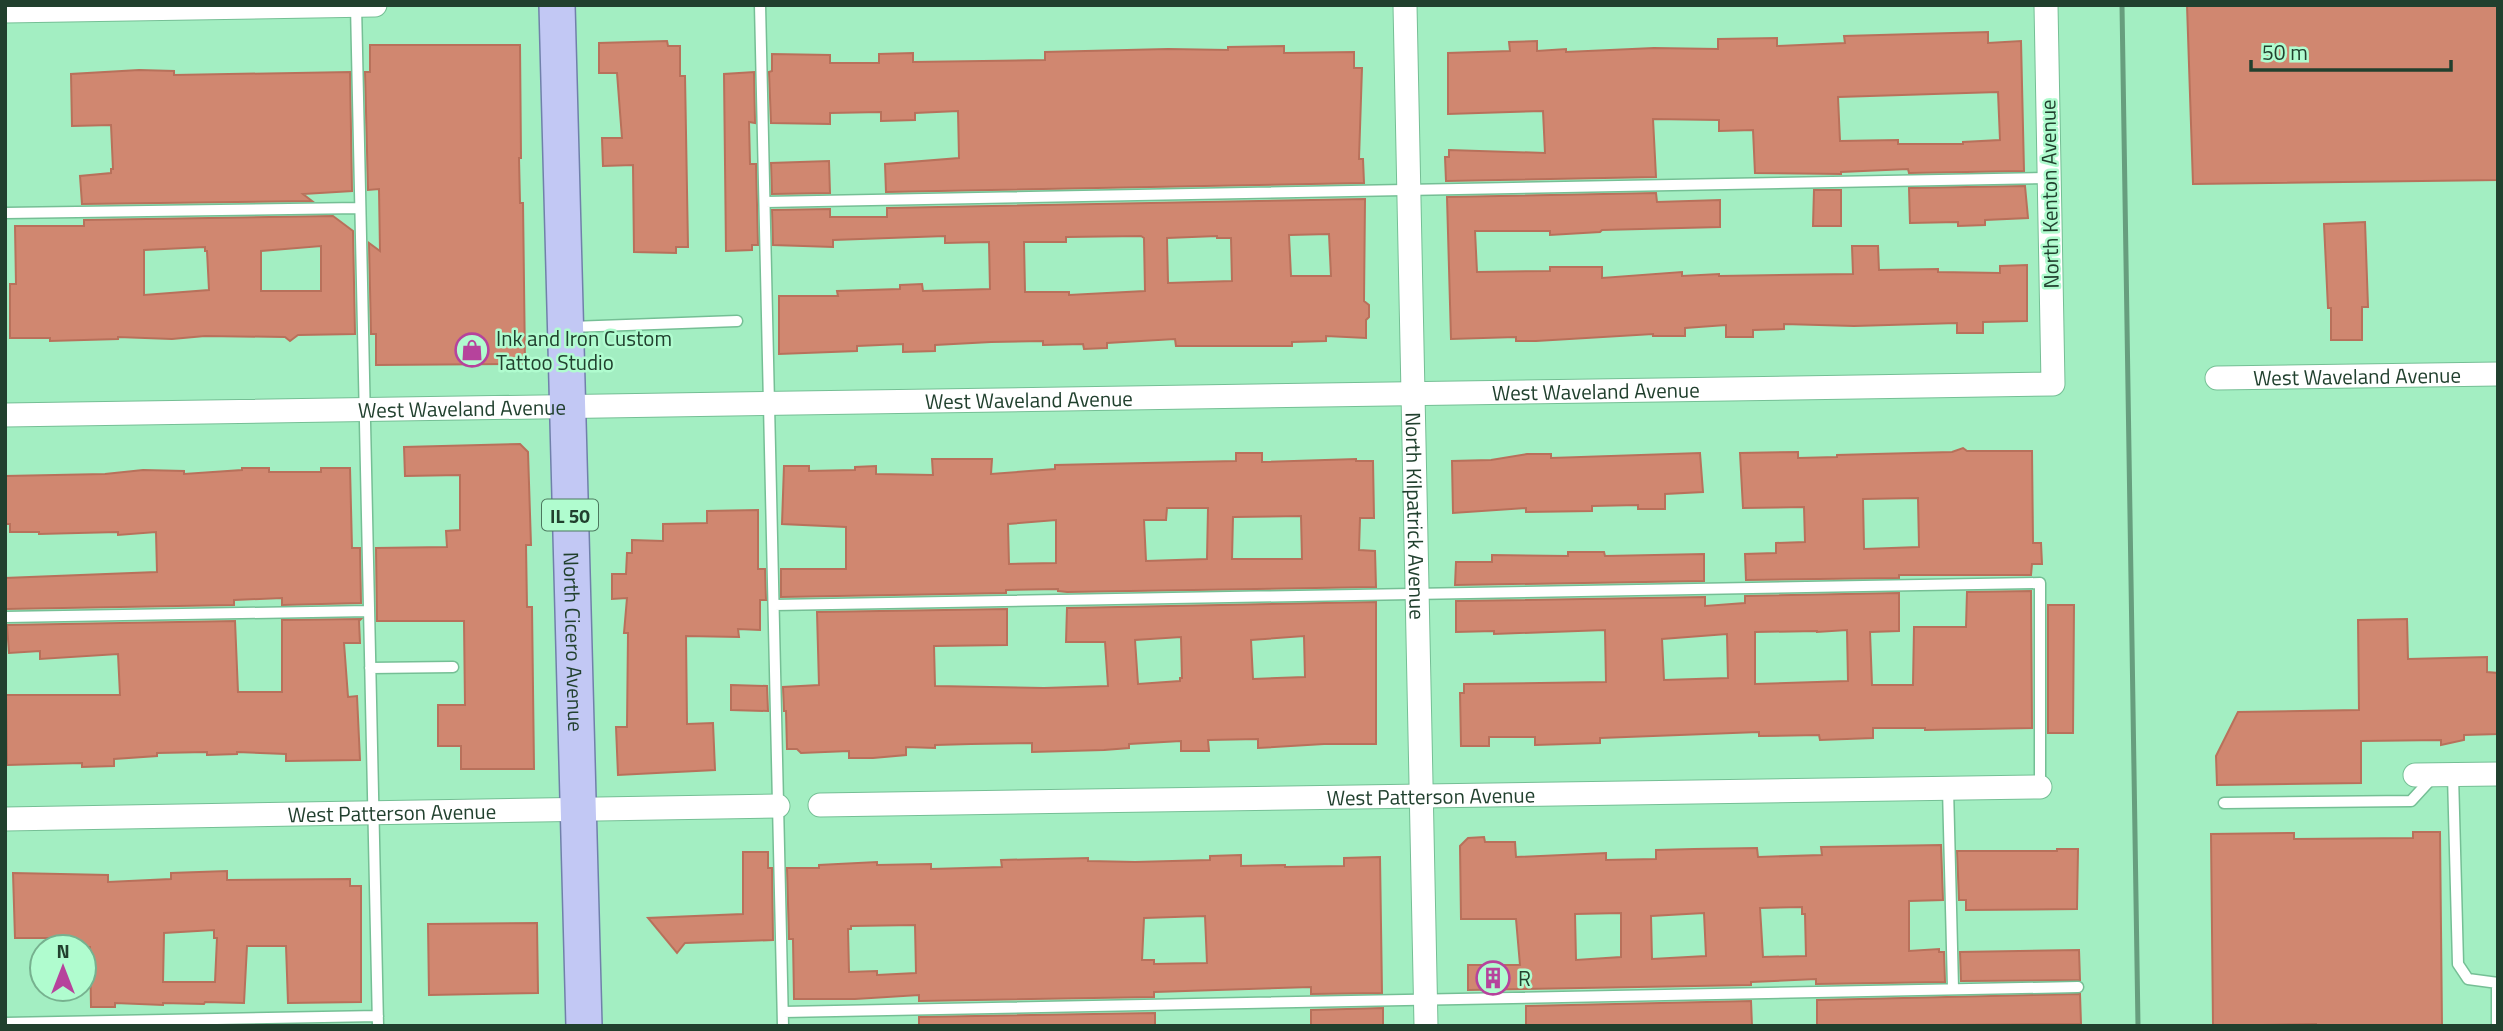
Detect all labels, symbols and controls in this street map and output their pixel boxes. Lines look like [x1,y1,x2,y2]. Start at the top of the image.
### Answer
scale bar [2251,28,2450,72]
text: 50 m [2262,36,2308,68]
street label: North Kenton Avenue [2031,99,2067,289]
place label: Ink and Iron Custom Tattoo Studio [496,322,672,378]
shop icon: Ink and Iron Custom Tattoo Studio [453,331,491,369]
street label: West Waveland Avenue [2253,359,2461,393]
street label: West Waveland Avenue [1492,373,1700,408]
street label: West Waveland Avenue [925,382,1133,417]
street label: West Waveland Avenue [358,391,566,426]
street label: North Kilpatrick Avenue [1397,412,1434,620]
road number: IL 50 [542,500,598,530]
street label: North Cicero Avenue [555,551,592,732]
street label: West Patterson Avenue [1326,778,1535,814]
street label: West Patterson Avenue [287,795,496,830]
north arrow [28,933,98,1003]
text: N [56,936,70,965]
building icon: R [1474,959,1512,997]
place label: R [1518,962,1531,994]

